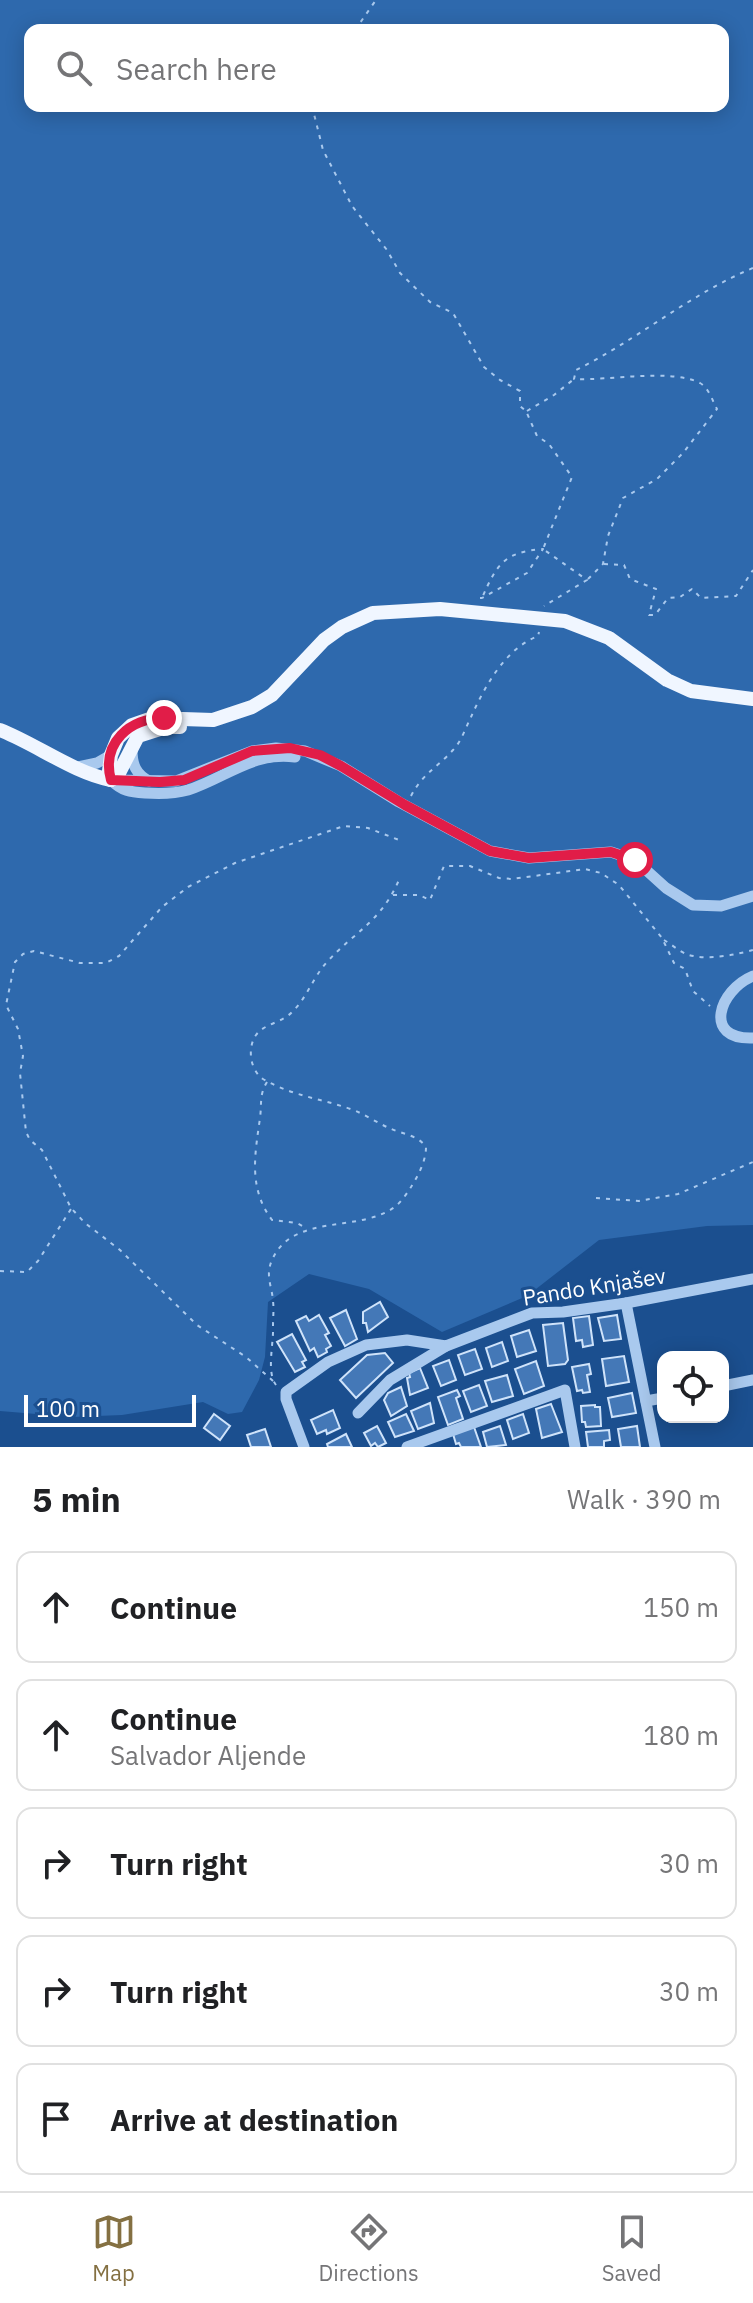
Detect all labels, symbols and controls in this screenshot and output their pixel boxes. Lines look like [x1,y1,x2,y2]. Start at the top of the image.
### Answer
search box [24,24,729,112]
icon: search [52,46,96,90]
text: Search here [116,49,277,88]
route end [146,700,182,736]
route start [617,842,653,878]
street label: Pando Knjašev [520,1260,668,1312]
map controls [657,1351,729,1423]
button: locate [657,1351,729,1423]
scale bar [24,1391,196,1427]
text: 100 m [36,1394,100,1423]
text: 5 min [32,1477,121,1521]
text: Walk · 390 m [567,1482,721,1516]
icon: ahead [34,1585,78,1629]
text: Continue [110,1588,237,1627]
text: 150 m [643,1590,719,1624]
text: Continue [110,1699,237,1738]
icon: ahead [34,1713,78,1757]
text: 180 m [643,1718,719,1752]
text: Salvador Aljende [110,1738,306,1772]
icon: right [34,1841,78,1885]
text: Turn right [110,1844,248,1883]
text: 30 m [659,1846,719,1880]
icon: right [34,1969,78,2013]
text: Turn right [110,1972,248,2011]
text: 30 m [659,1974,719,2008]
icon: arrive [34,2097,78,2141]
text: Arrive at destination [110,2100,398,2139]
tab: Map [92,2210,136,2287]
tab: Directions [319,2210,419,2287]
tab: Saved [602,2210,661,2287]

